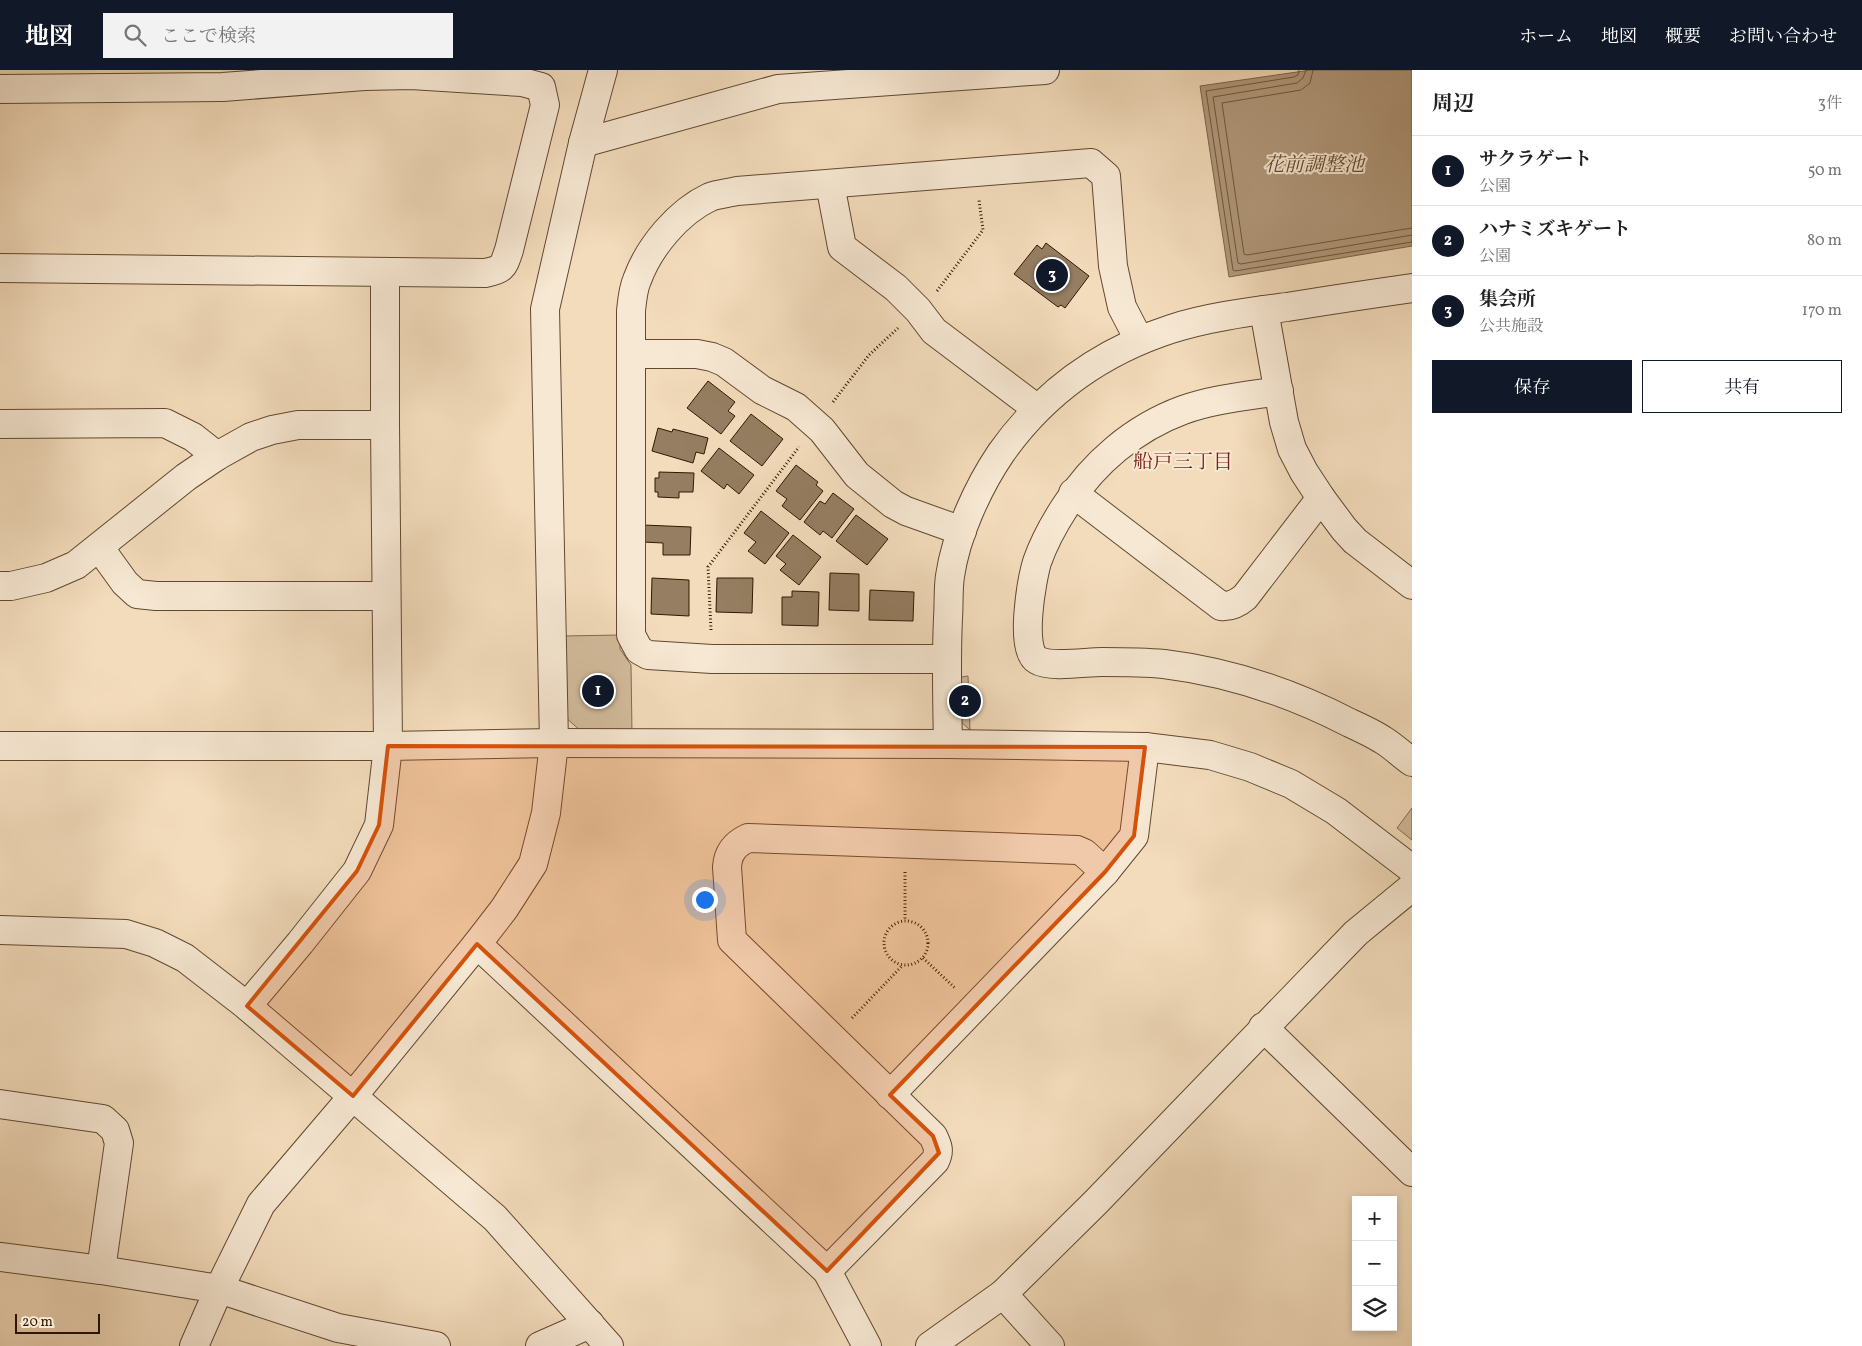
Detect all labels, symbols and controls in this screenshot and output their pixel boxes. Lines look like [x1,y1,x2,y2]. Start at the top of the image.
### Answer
search box [103,13,453,58]
text: 地図 [25,21,73,55]
icon: search [121,21,149,49]
text: ここで検索 [161,24,256,50]
text: ホーム [1519,25,1573,50]
text: 地図 [1601,25,1637,50]
text: 概要 [1665,25,1701,50]
text: お問い合わせ [1729,25,1837,50]
text: 周辺 [1432,90,1474,119]
text: 3件 [1818,93,1842,115]
text: サクラゲート [1479,147,1592,173]
water label: 花前調整池 [1264,152,1366,180]
text: 1 [1445,160,1451,182]
text: 50 m [1808,160,1842,182]
text: 公園 [1479,176,1511,198]
text: ハナミズキゲート [1479,217,1631,243]
text: 2 [1444,230,1452,252]
text: 80 m [1807,230,1842,252]
text: 公園 [1479,246,1511,268]
pin: 3 [1036,256,1068,294]
text: 集会所 [1479,287,1536,313]
text: 3 [1444,300,1452,322]
text: 170 m [1802,300,1842,322]
text: 公共施設 [1479,316,1543,338]
button: 保存 [1432,360,1632,413]
button: 共有 [1642,360,1842,413]
district label: 船戸三丁目 [1133,449,1233,477]
pin: 1 [582,672,614,710]
pin: 2 [949,682,981,720]
your location [692,887,718,913]
map controls [1352,1196,1397,1331]
button: + [1352,1196,1397,1241]
button: − [1352,1241,1397,1286]
button: layers [1352,1286,1397,1331]
scale bar [15,1311,100,1334]
text: 20 m [22,1313,53,1332]

